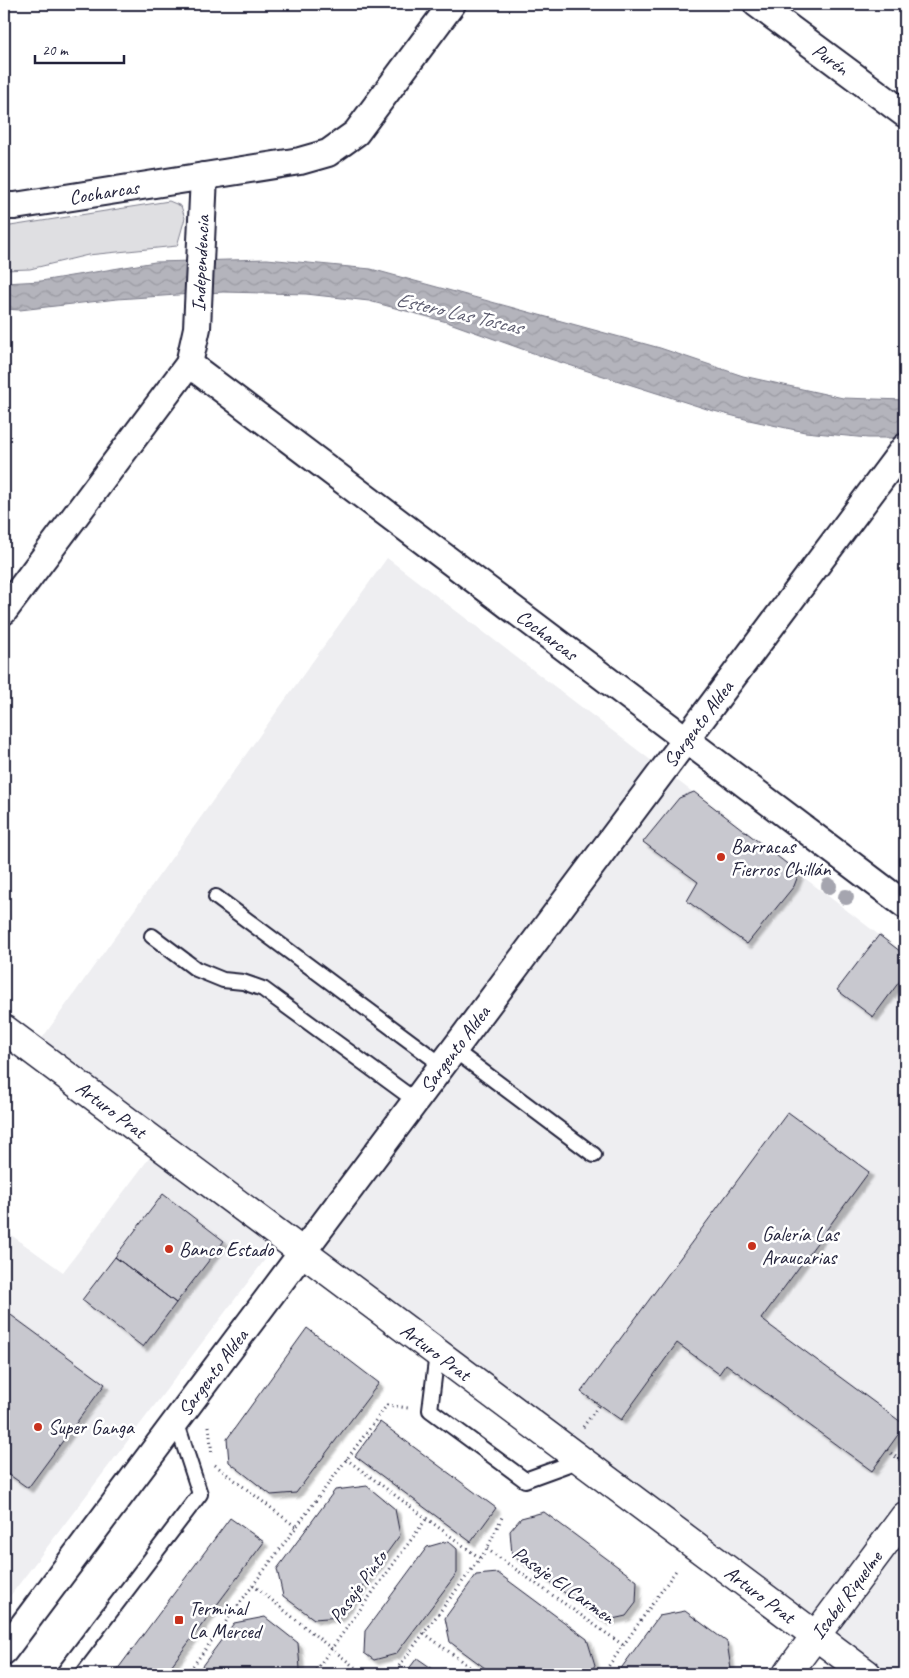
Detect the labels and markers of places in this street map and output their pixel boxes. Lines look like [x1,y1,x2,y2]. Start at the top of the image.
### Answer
place label: Barracas Fierros Chillán [731,834,832,882]
marker: Barracas Fierros Chillán [715,851,727,863]
place label: Galería Las Araucarias [762,1222,840,1270]
place label: Banco Estado [179,1237,274,1262]
marker: Galería Las Araucarias [746,1240,758,1252]
marker: Banco Estado [163,1243,175,1255]
place label: Super Ganga [48,1415,135,1440]
marker: Super Ganga [32,1421,44,1433]
place label: Terminal La Merced [189,1596,264,1644]
marker: Terminal La Merced [173,1614,185,1626]

